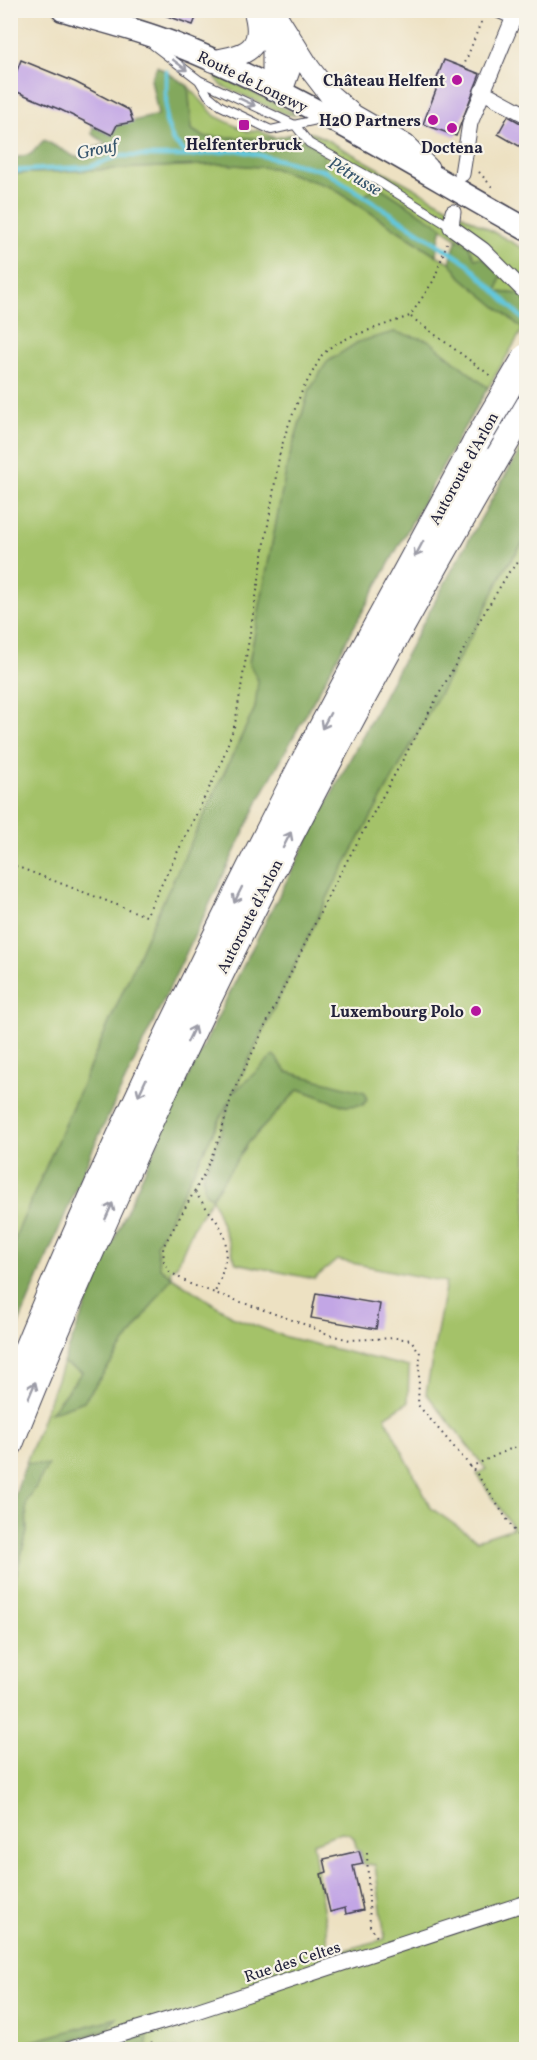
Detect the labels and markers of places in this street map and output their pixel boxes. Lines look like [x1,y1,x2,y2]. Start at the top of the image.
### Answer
place label: Château Helfent [323,71,445,93]
marker: Château Helfent [450,73,464,87]
place label: H2O Partners [319,111,421,133]
marker: H2O Partners [426,113,440,127]
marker: Helfenterbruck [237,118,251,132]
marker: Doctena [445,121,459,135]
place label: Helfenterbruck [186,135,303,157]
place label: Doctena [421,138,483,160]
place label: Luxembourg Polo [331,1002,464,1024]
marker: Luxembourg Polo [469,1004,483,1018]

